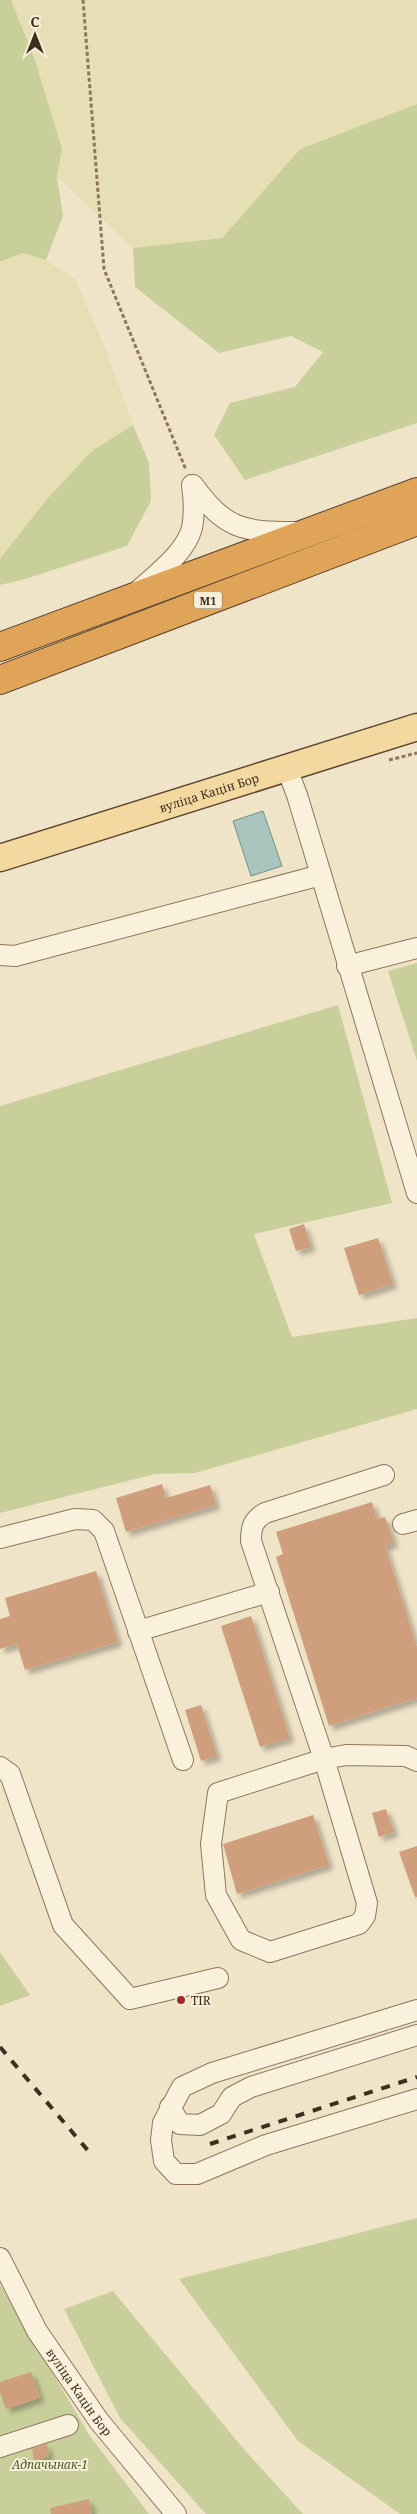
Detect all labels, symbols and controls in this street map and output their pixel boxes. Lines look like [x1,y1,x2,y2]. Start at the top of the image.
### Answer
north arrow [10,10,60,60]
text: С [30,12,40,31]
road number: М1 [194,592,222,608]
street label: вуліца Кацін Бор [157,769,261,816]
place label: TIR [191,1992,211,2009]
marker: TIR [175,1994,187,2006]
street label: вуліца Кацін Бор [43,2345,116,2440]
park label: Адпачынак-1 [11,2456,88,2473]

